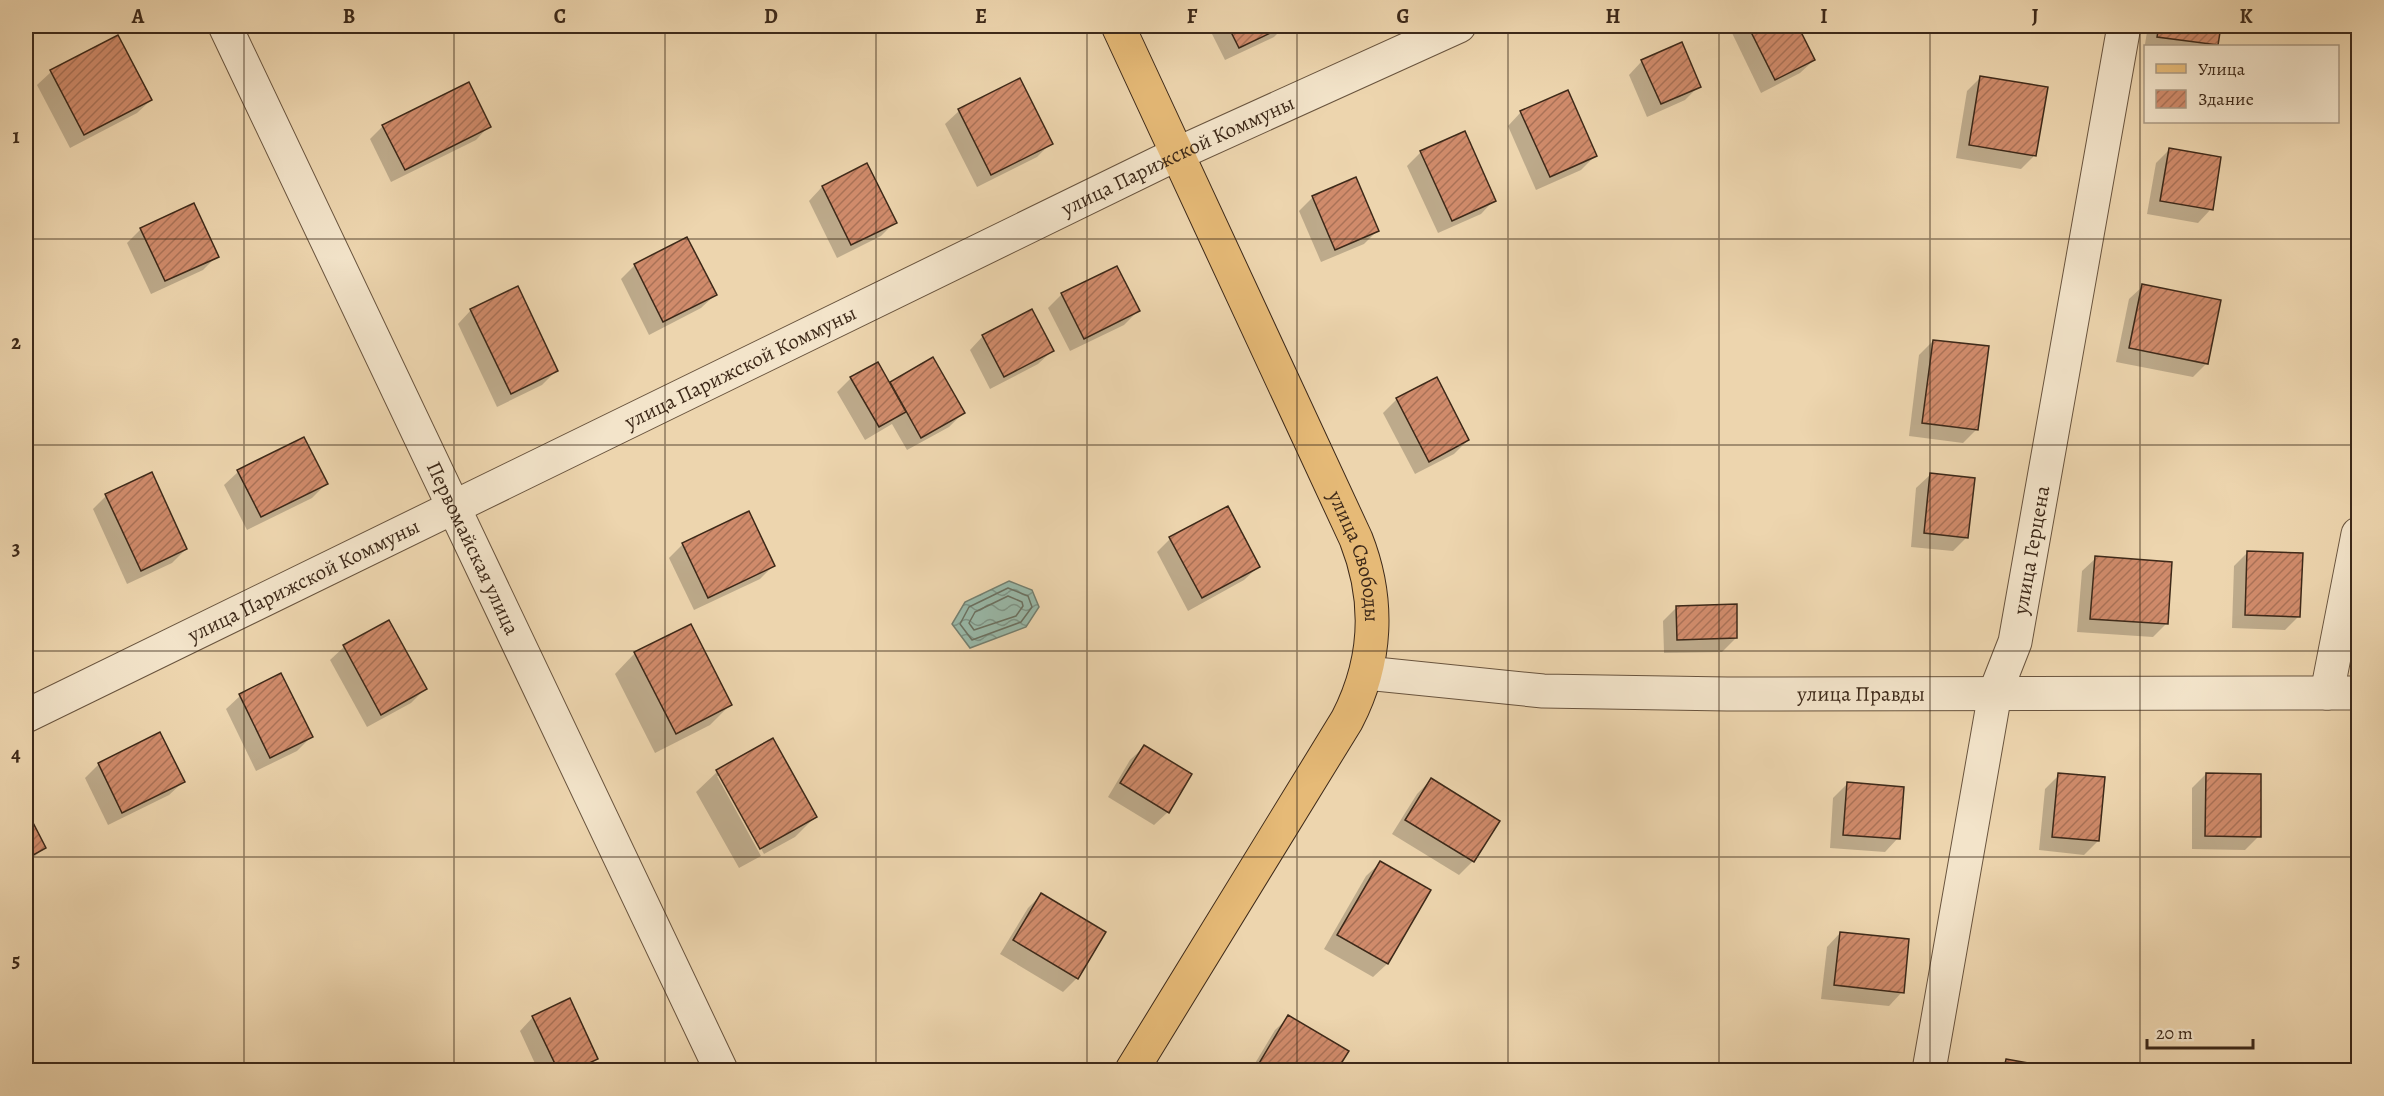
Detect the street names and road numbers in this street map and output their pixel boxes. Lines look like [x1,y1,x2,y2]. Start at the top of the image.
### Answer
street label: улица Парижской Коммуны [1056,89,1299,223]
street label: улица Парижской Коммуны [619,299,861,436]
street label: Первомайская улица [420,457,526,640]
street label: улица Герцена [2006,483,2056,618]
street label: улица Свободы [1321,485,1386,622]
street label: улица Парижской Коммуны [182,512,424,649]
street label: улица Правды [1796,680,1925,708]

